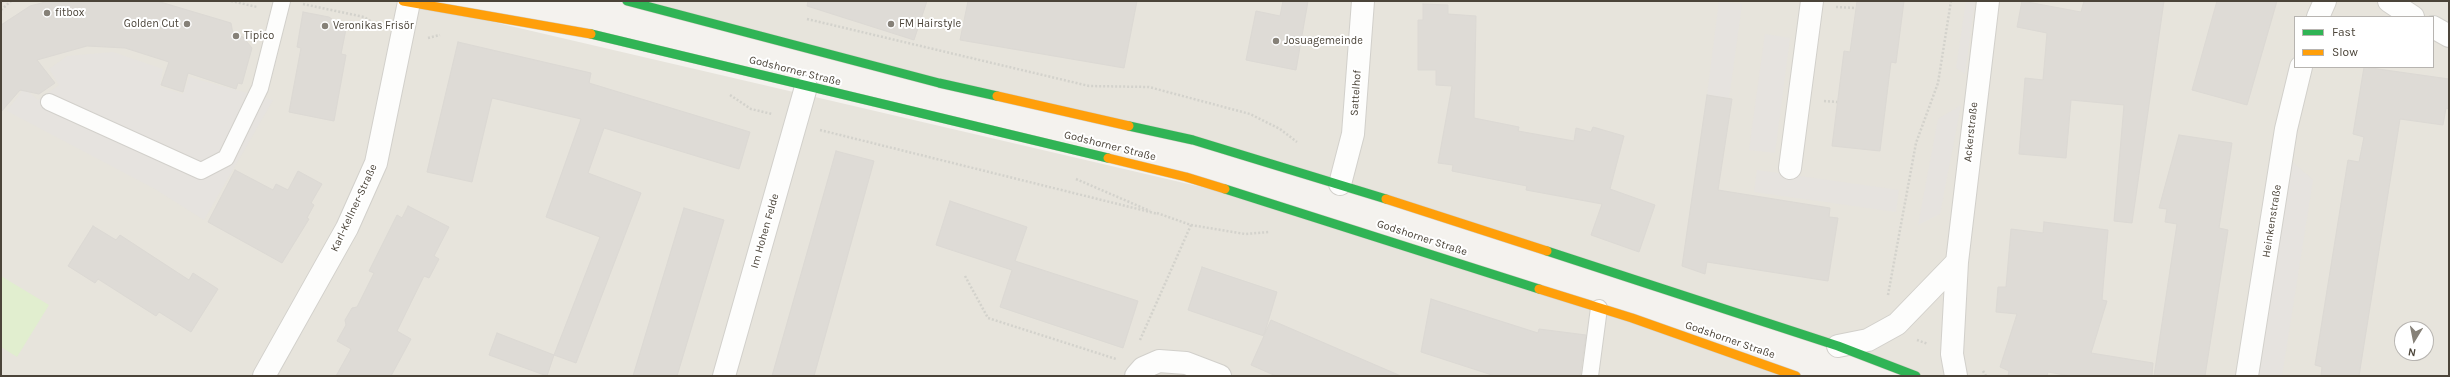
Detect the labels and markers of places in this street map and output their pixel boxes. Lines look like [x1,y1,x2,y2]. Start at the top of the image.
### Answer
place label: fitbox [55,6,84,20]
marker: fitbox [42,8,52,18]
place label: Golden Cut [124,17,179,31]
place label: FM Hairstyle [899,17,961,31]
marker: Golden Cut [182,19,192,29]
place label: Veronikas Frisör [333,19,414,33]
marker: FM Hairstyle [886,19,896,29]
marker: Veronikas Frisör [320,21,330,31]
place label: Tipico [244,29,274,43]
marker: Tipico [231,31,241,41]
place label: Josuagemeinde [1284,34,1363,48]
marker: Josuagemeinde [1271,36,1281,46]

